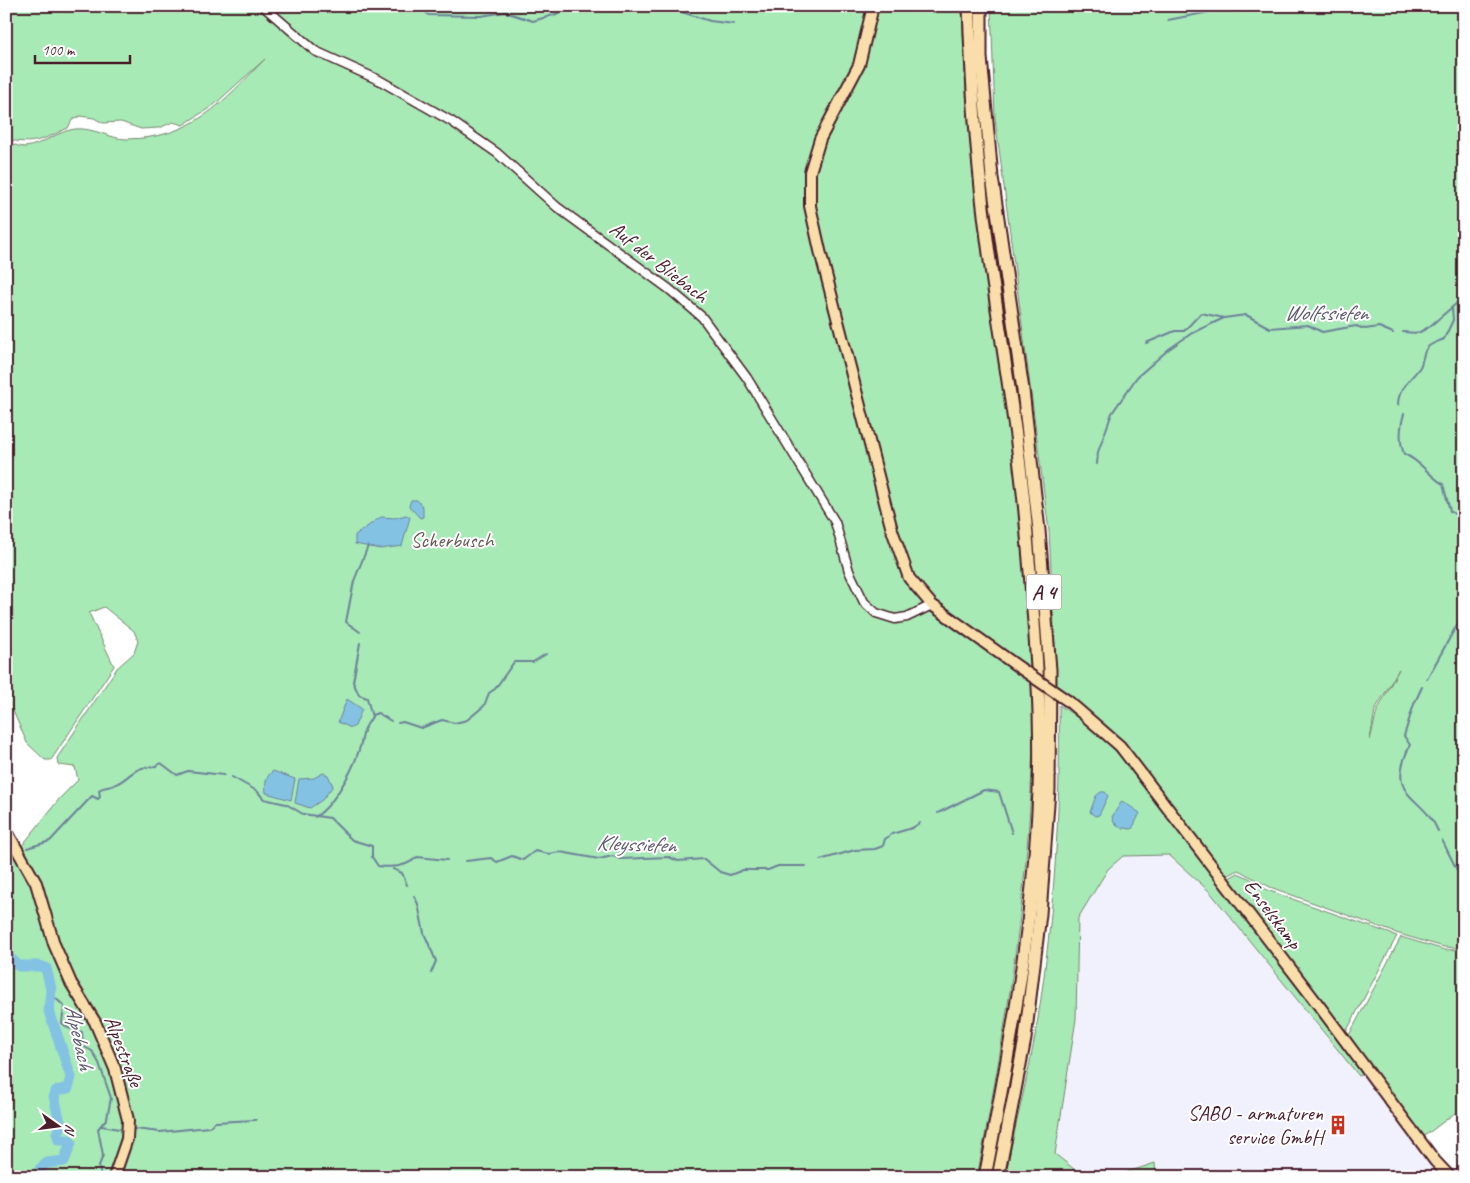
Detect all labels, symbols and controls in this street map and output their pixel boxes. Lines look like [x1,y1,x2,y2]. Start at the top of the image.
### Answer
scale bar [35,32,130,64]
text: 100 m [42,41,76,60]
street label: Auf der Bliebach [605,215,714,309]
water label: Wolfssiefen [1284,299,1370,327]
park label: Scherbusch [411,527,495,553]
road number: A 4 [1026,574,1062,610]
water label: Kleyssiefen [596,829,678,859]
street label: Enselskamp [1238,874,1308,955]
water label: Alpebach [58,1001,101,1074]
street label: Alpestraße [99,1012,150,1092]
north arrow [32,1100,82,1150]
place label: SABO - armaturen service GmbH [1188,1100,1326,1150]
building icon: SABO - armaturen service GmbH [1327,1114,1349,1136]
text: N [60,1123,79,1138]

